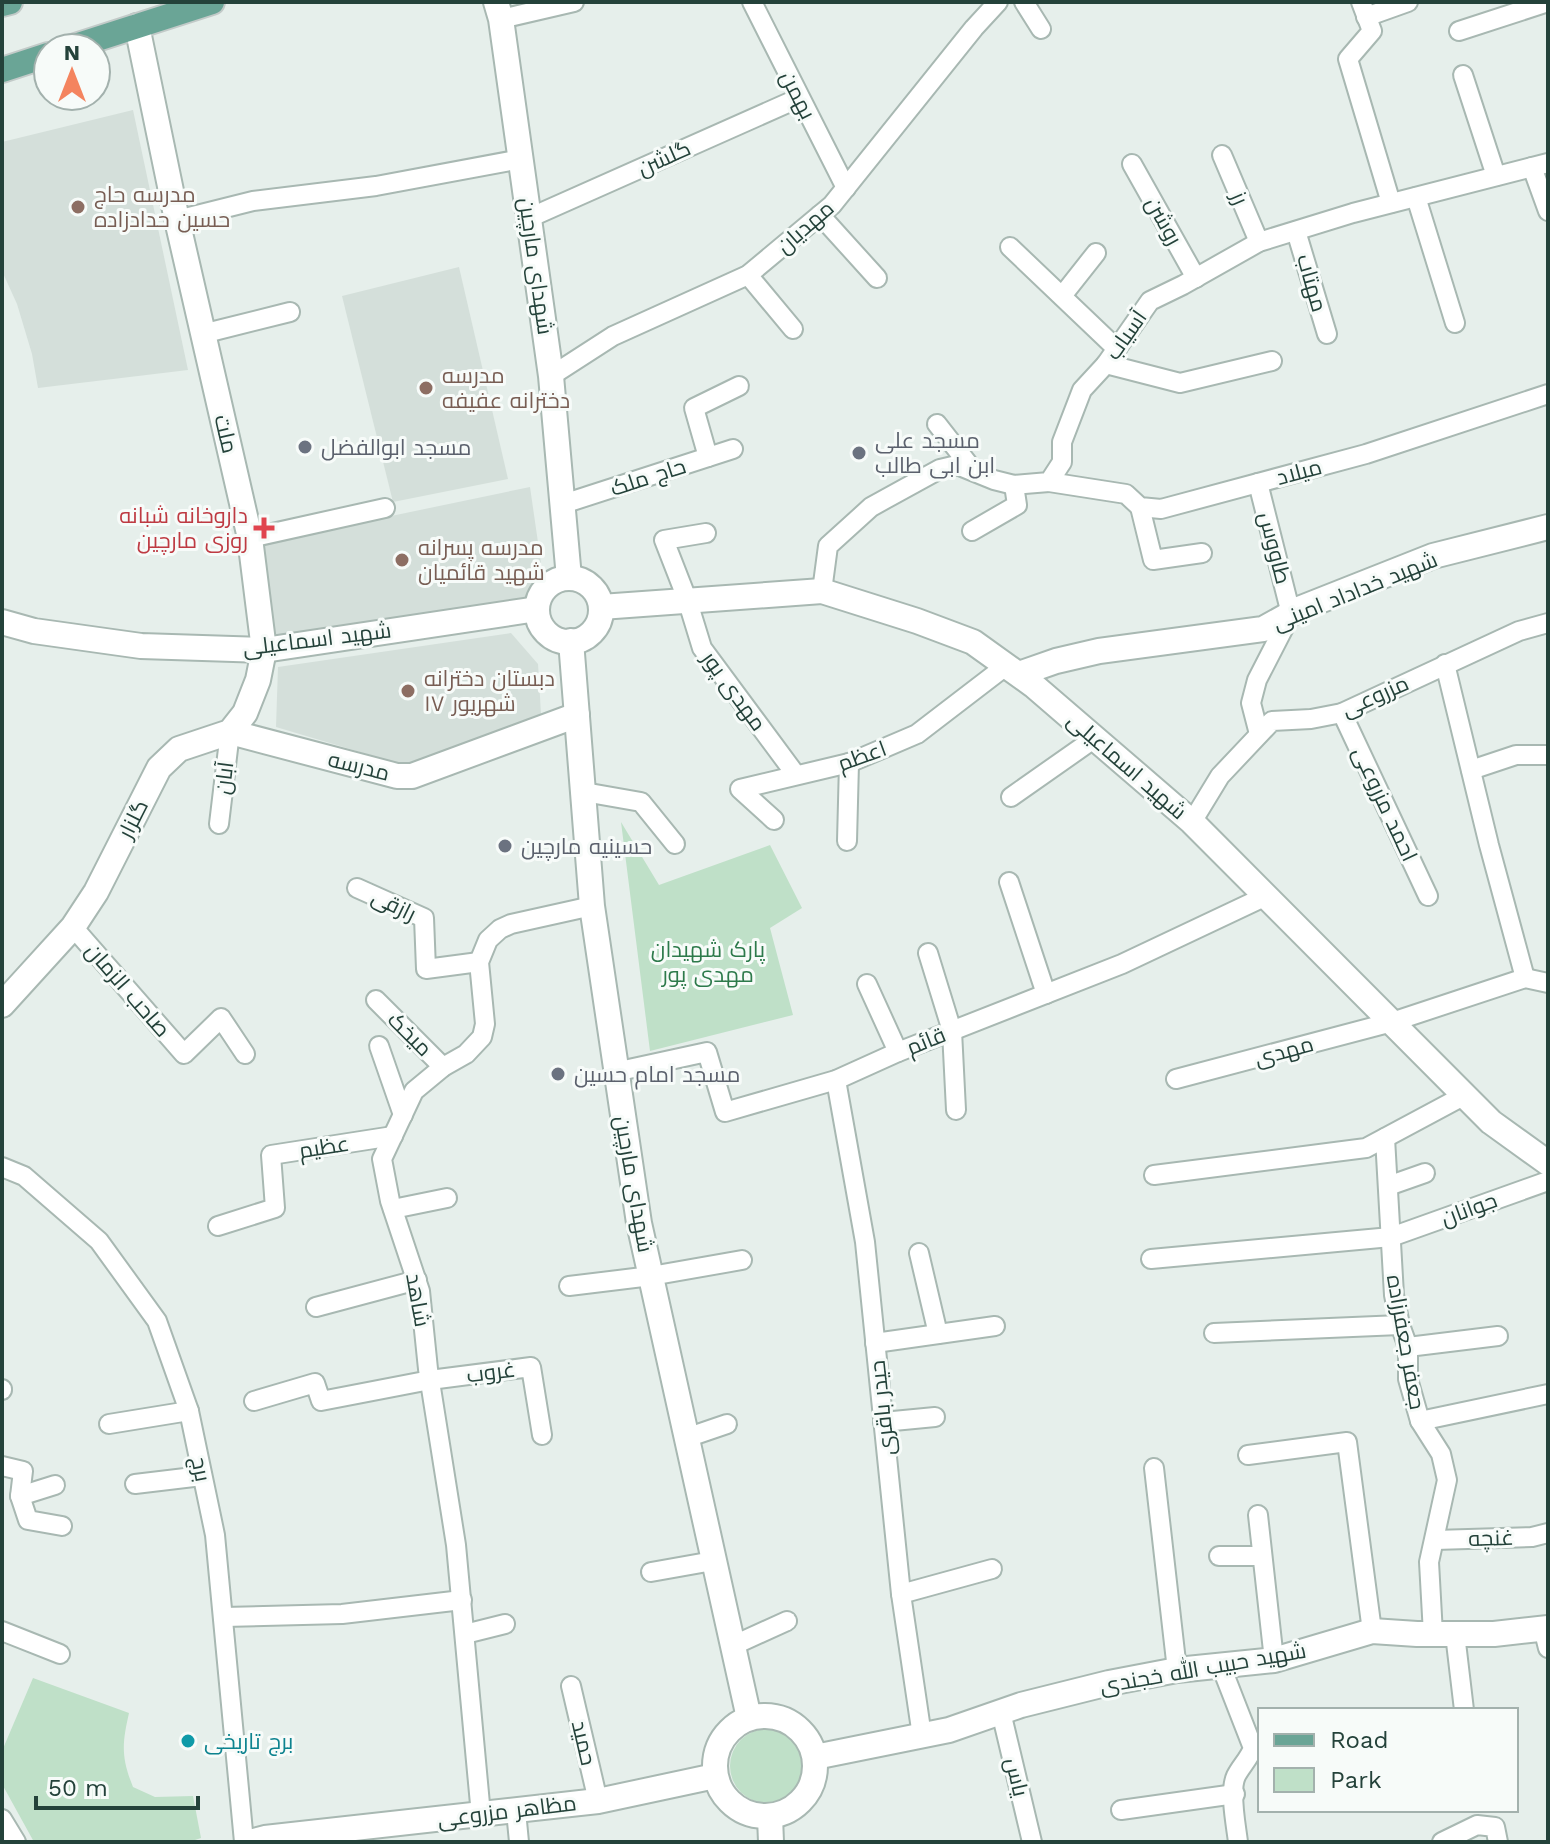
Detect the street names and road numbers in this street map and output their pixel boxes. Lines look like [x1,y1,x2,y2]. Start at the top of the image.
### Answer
street label: بهمن [774,67,821,124]
street label: گلشن [634,135,695,182]
street label: رز [1225,186,1254,208]
street label: روشن [1140,193,1187,250]
street label: مهدیان [771,195,839,259]
street label: شهدای مارچین [512,196,558,336]
street label: مهتاب [1291,251,1332,315]
street label: آسیاب [1100,305,1152,364]
street label: ملت [209,412,243,456]
street label: حاج ملک [607,453,689,503]
street label: میلاد [1274,454,1324,490]
street label: طاووس [1253,509,1296,587]
street label: شهید خداداد امینی [1269,547,1441,636]
street label: شهید اسماعیلی [241,617,393,662]
street label: مهدی پور [694,645,771,737]
street label: مزروعی [1337,670,1413,723]
street label: شهید اسماعیلی [1062,707,1192,825]
street label: اعظم [834,736,891,779]
street label: احمد مزروعی [1347,743,1422,866]
street label: مدرسه [326,746,392,786]
street label: آبان [210,760,238,796]
street label: گلزار [112,796,153,844]
street label: رازقی [367,884,420,927]
street label: صاحب الزمان [80,938,176,1042]
street label: میخک [383,1007,437,1061]
street label: قائم [903,1022,950,1063]
street label: مهدی [1252,1031,1317,1072]
street label: شهدای مارچین [608,1114,658,1255]
street label: عظیم [297,1131,351,1166]
street label: جوانان [1438,1187,1500,1231]
street label: شاهد [401,1271,435,1329]
street label: جعفر جعفرزاده [1382,1273,1430,1411]
street label: غروب [465,1357,517,1387]
street label: حیدر باقری [865,1359,899,1457]
street label: برج [184,1454,216,1484]
street label: غنچه [1468,1525,1514,1553]
street label: شهید حبیب الله خجندی [1098,1636,1308,1699]
street label: حمید [567,1718,601,1768]
street label: یاس [999,1755,1034,1799]
street label: مظاهر مزروعی [436,1790,578,1833]

